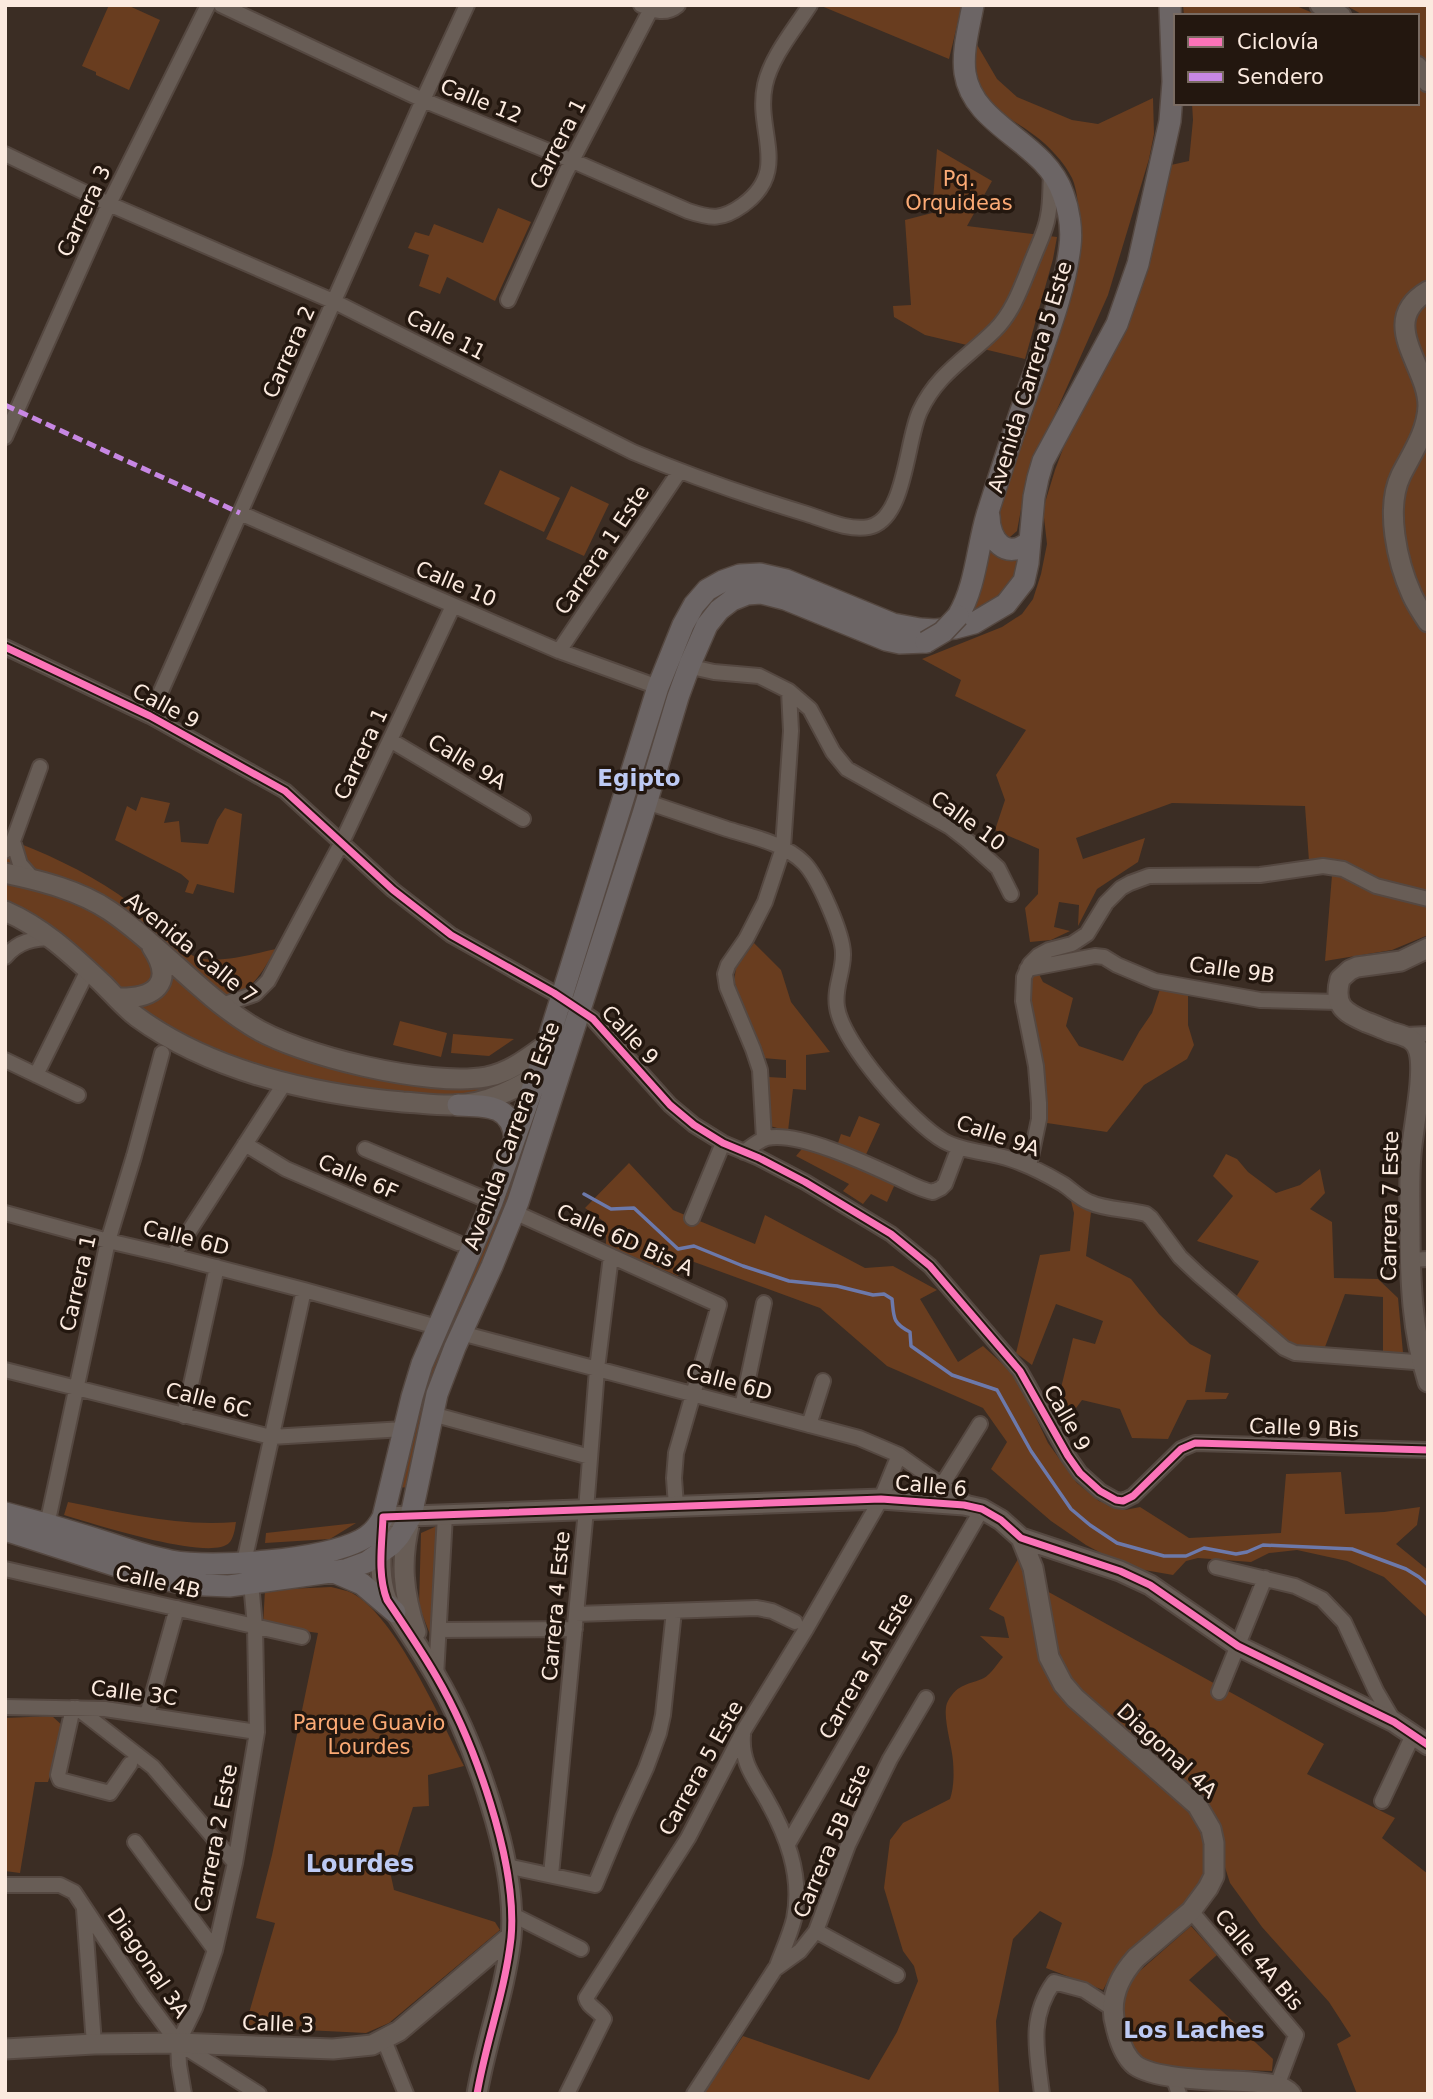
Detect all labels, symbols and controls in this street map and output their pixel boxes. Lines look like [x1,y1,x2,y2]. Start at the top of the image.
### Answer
legend [1174,14,1419,105]
text: Ciclovía [1237,30,1319,54]
text: Sendero [1237,65,1324,89]
street label: Calle 12 [437,74,525,128]
street label: Carrera 1 [525,95,591,193]
street label: Carrera 3 [52,161,116,261]
park label: Pq. Orquideas [905,167,1013,215]
street label: Avenida Carrera 5 Este [983,258,1077,496]
street label: Carrera 2 [258,302,320,402]
street label: Calle 11 [402,305,490,365]
street label: Carrera 1 Este [550,481,654,619]
street label: Calle 10 [412,556,500,612]
street label: Calle 9 [129,678,203,734]
street label: Carrera 1 [329,704,393,804]
street label: Calle 9A [424,729,511,795]
district label: Egipto [597,765,681,791]
street label: Calle 10 [926,786,1010,856]
street label: Avenida Calle 7 [120,887,262,1009]
street label: Calle 9B [1187,952,1277,988]
street label: Calle 9 [597,1000,663,1070]
street label: Avenida Carrera 3 Este [460,1019,564,1253]
street label: Calle 9A [953,1111,1043,1162]
street label: Carrera 7 Este [1377,1131,1403,1281]
street label: Calle 6F [315,1149,401,1205]
street label: Calle 6D Bis A [553,1199,698,1281]
street label: Calle 6D [140,1216,232,1260]
street label: Carrera 1 [55,1232,101,1334]
street label: Calle 6D [683,1359,775,1405]
street label: Calle 6C [163,1378,253,1422]
street label: Calle 9 [1039,1381,1095,1455]
street label: Calle 9 Bis [1249,1414,1359,1442]
street label: Calle 6 [894,1471,968,1501]
street label: Carrera 4 Este [537,1530,575,1682]
street label: Calle 4B [113,1561,203,1603]
street label: Carrera 5A Este [814,1589,918,1743]
street label: Calle 3C [89,1676,179,1710]
street label: Carrera 5 Este [654,1696,748,1840]
street label: Diagonal 4A [1112,1699,1222,1804]
park label: Parque Guavio Lourdes [293,1711,445,1759]
street label: Carrera 5B Este [789,1760,875,1922]
street label: Carrera 2 Este [190,1762,242,1914]
district label: Lourdes [306,1850,414,1878]
street label: Diagonal 3A [102,1903,194,2023]
street label: Calle 4A Bis [1210,1905,1308,2015]
street label: Calle 3 [242,2011,314,2037]
district label: Los Laches [1123,2017,1265,2043]

